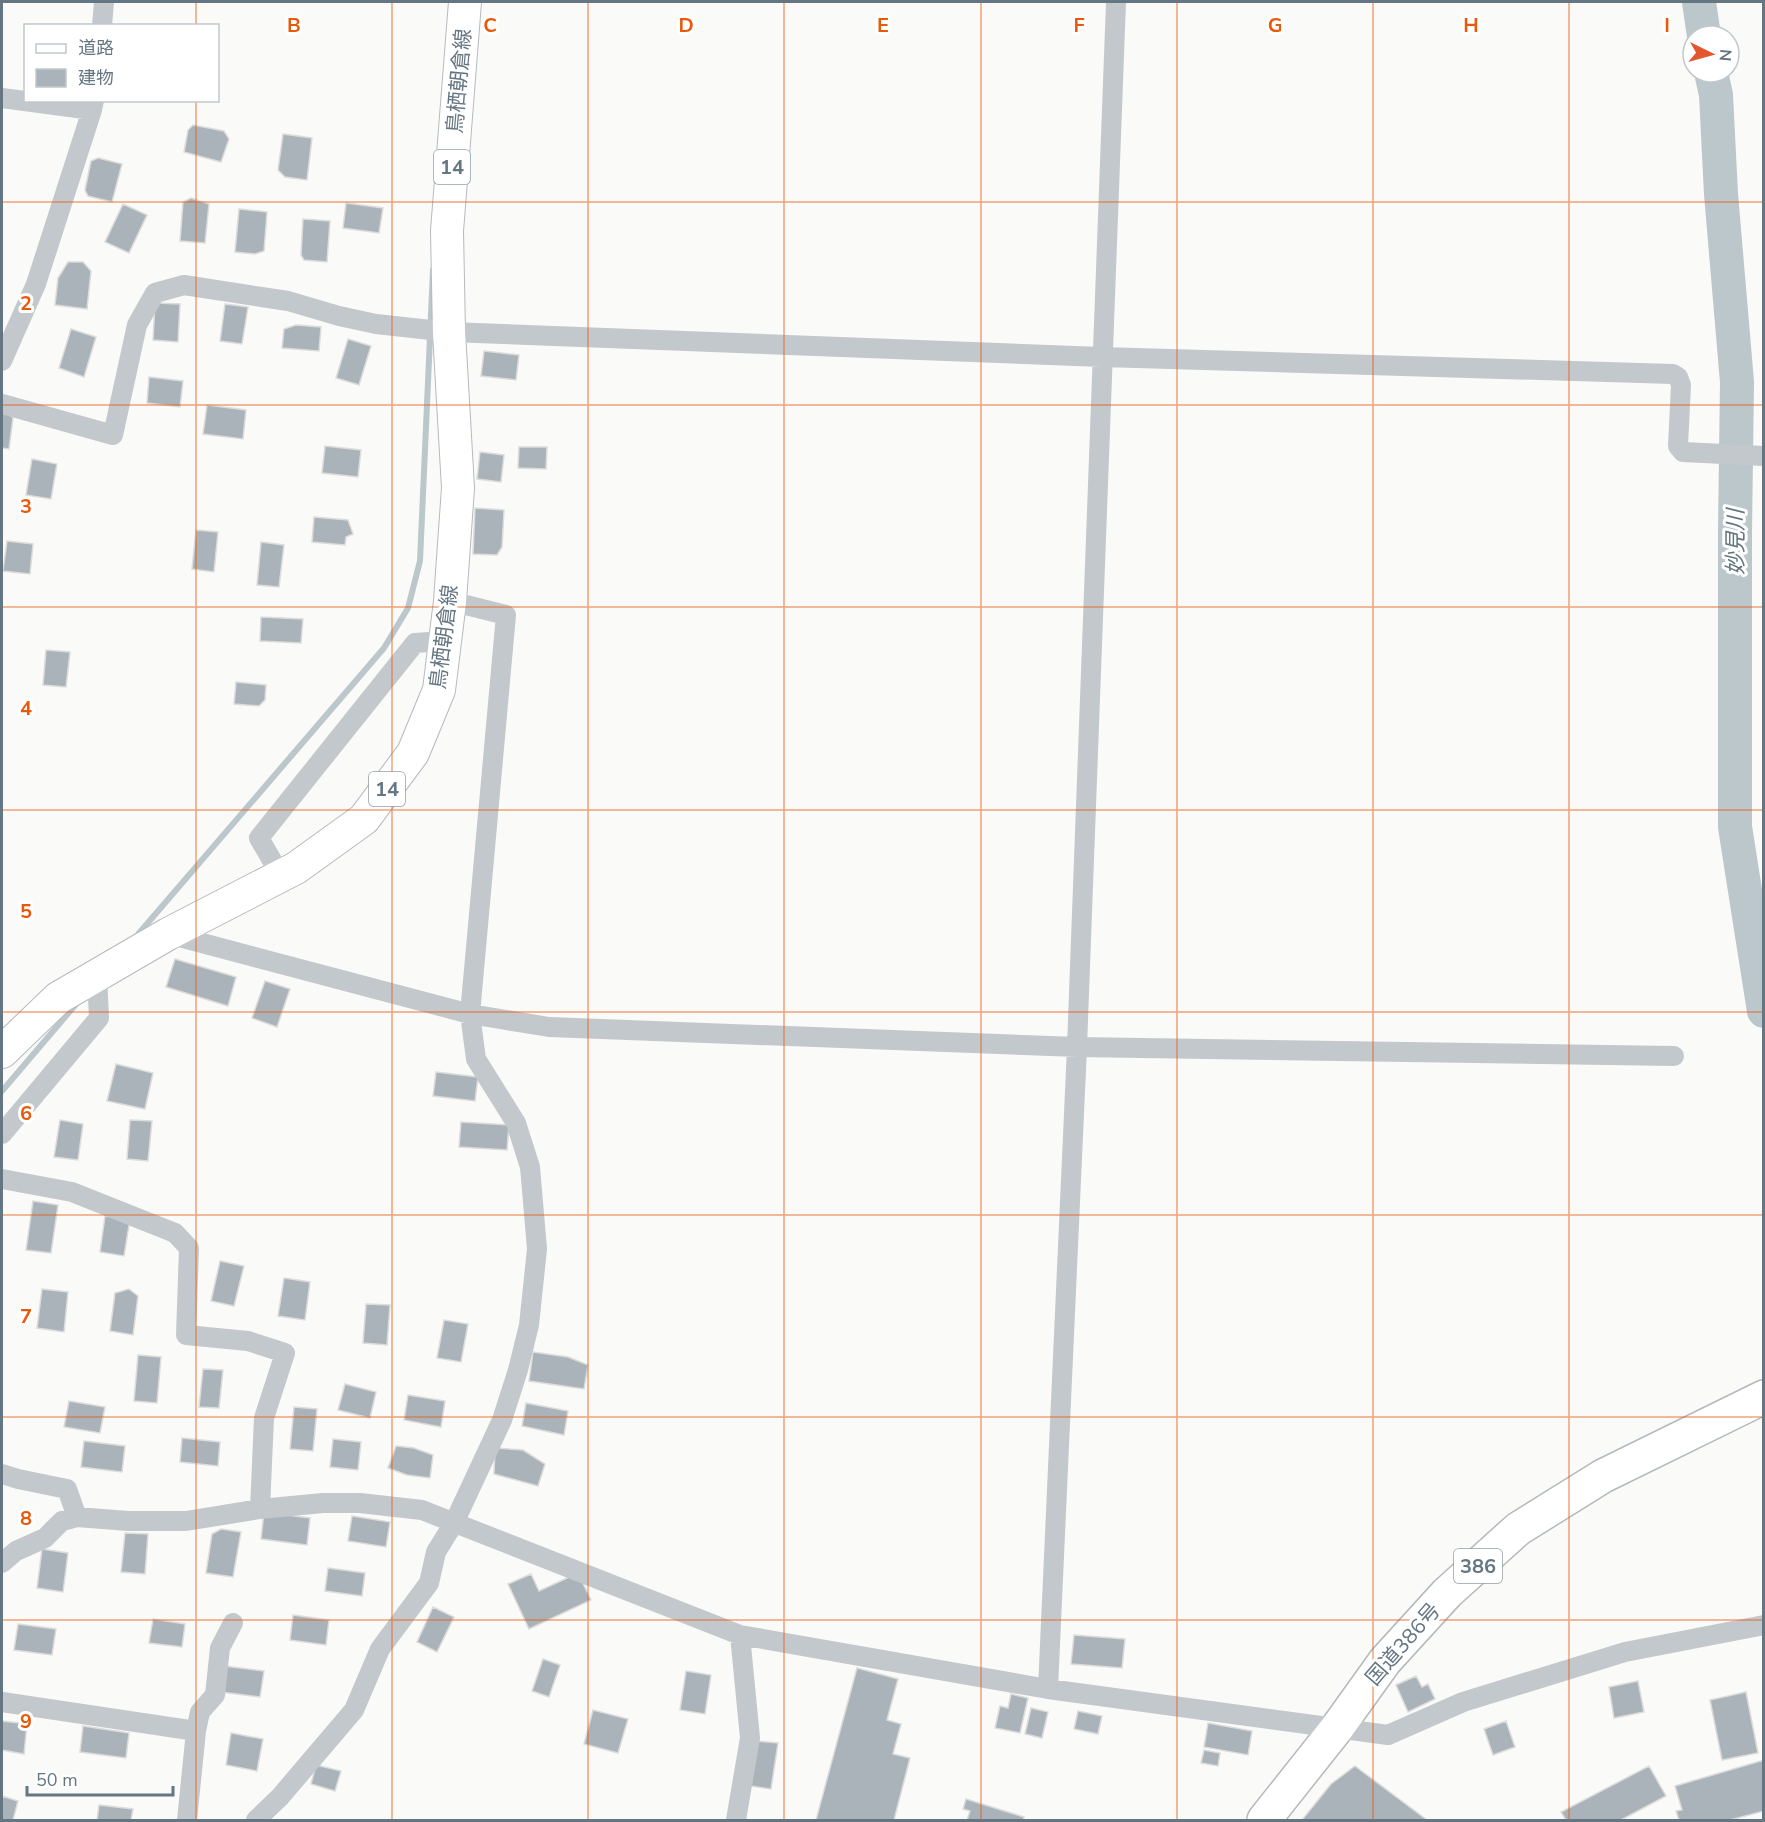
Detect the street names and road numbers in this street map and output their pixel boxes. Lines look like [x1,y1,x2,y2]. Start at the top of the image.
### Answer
street label: 鳥栖朝倉線 [440,27,478,135]
road number: 14 [434,150,470,184]
street label: 鳥栖朝倉線 [424,583,464,691]
road number: 14 [369,772,405,806]
road number: 386 [1454,1549,1502,1583]
street label: 国道386号 [1359,1597,1447,1691]

